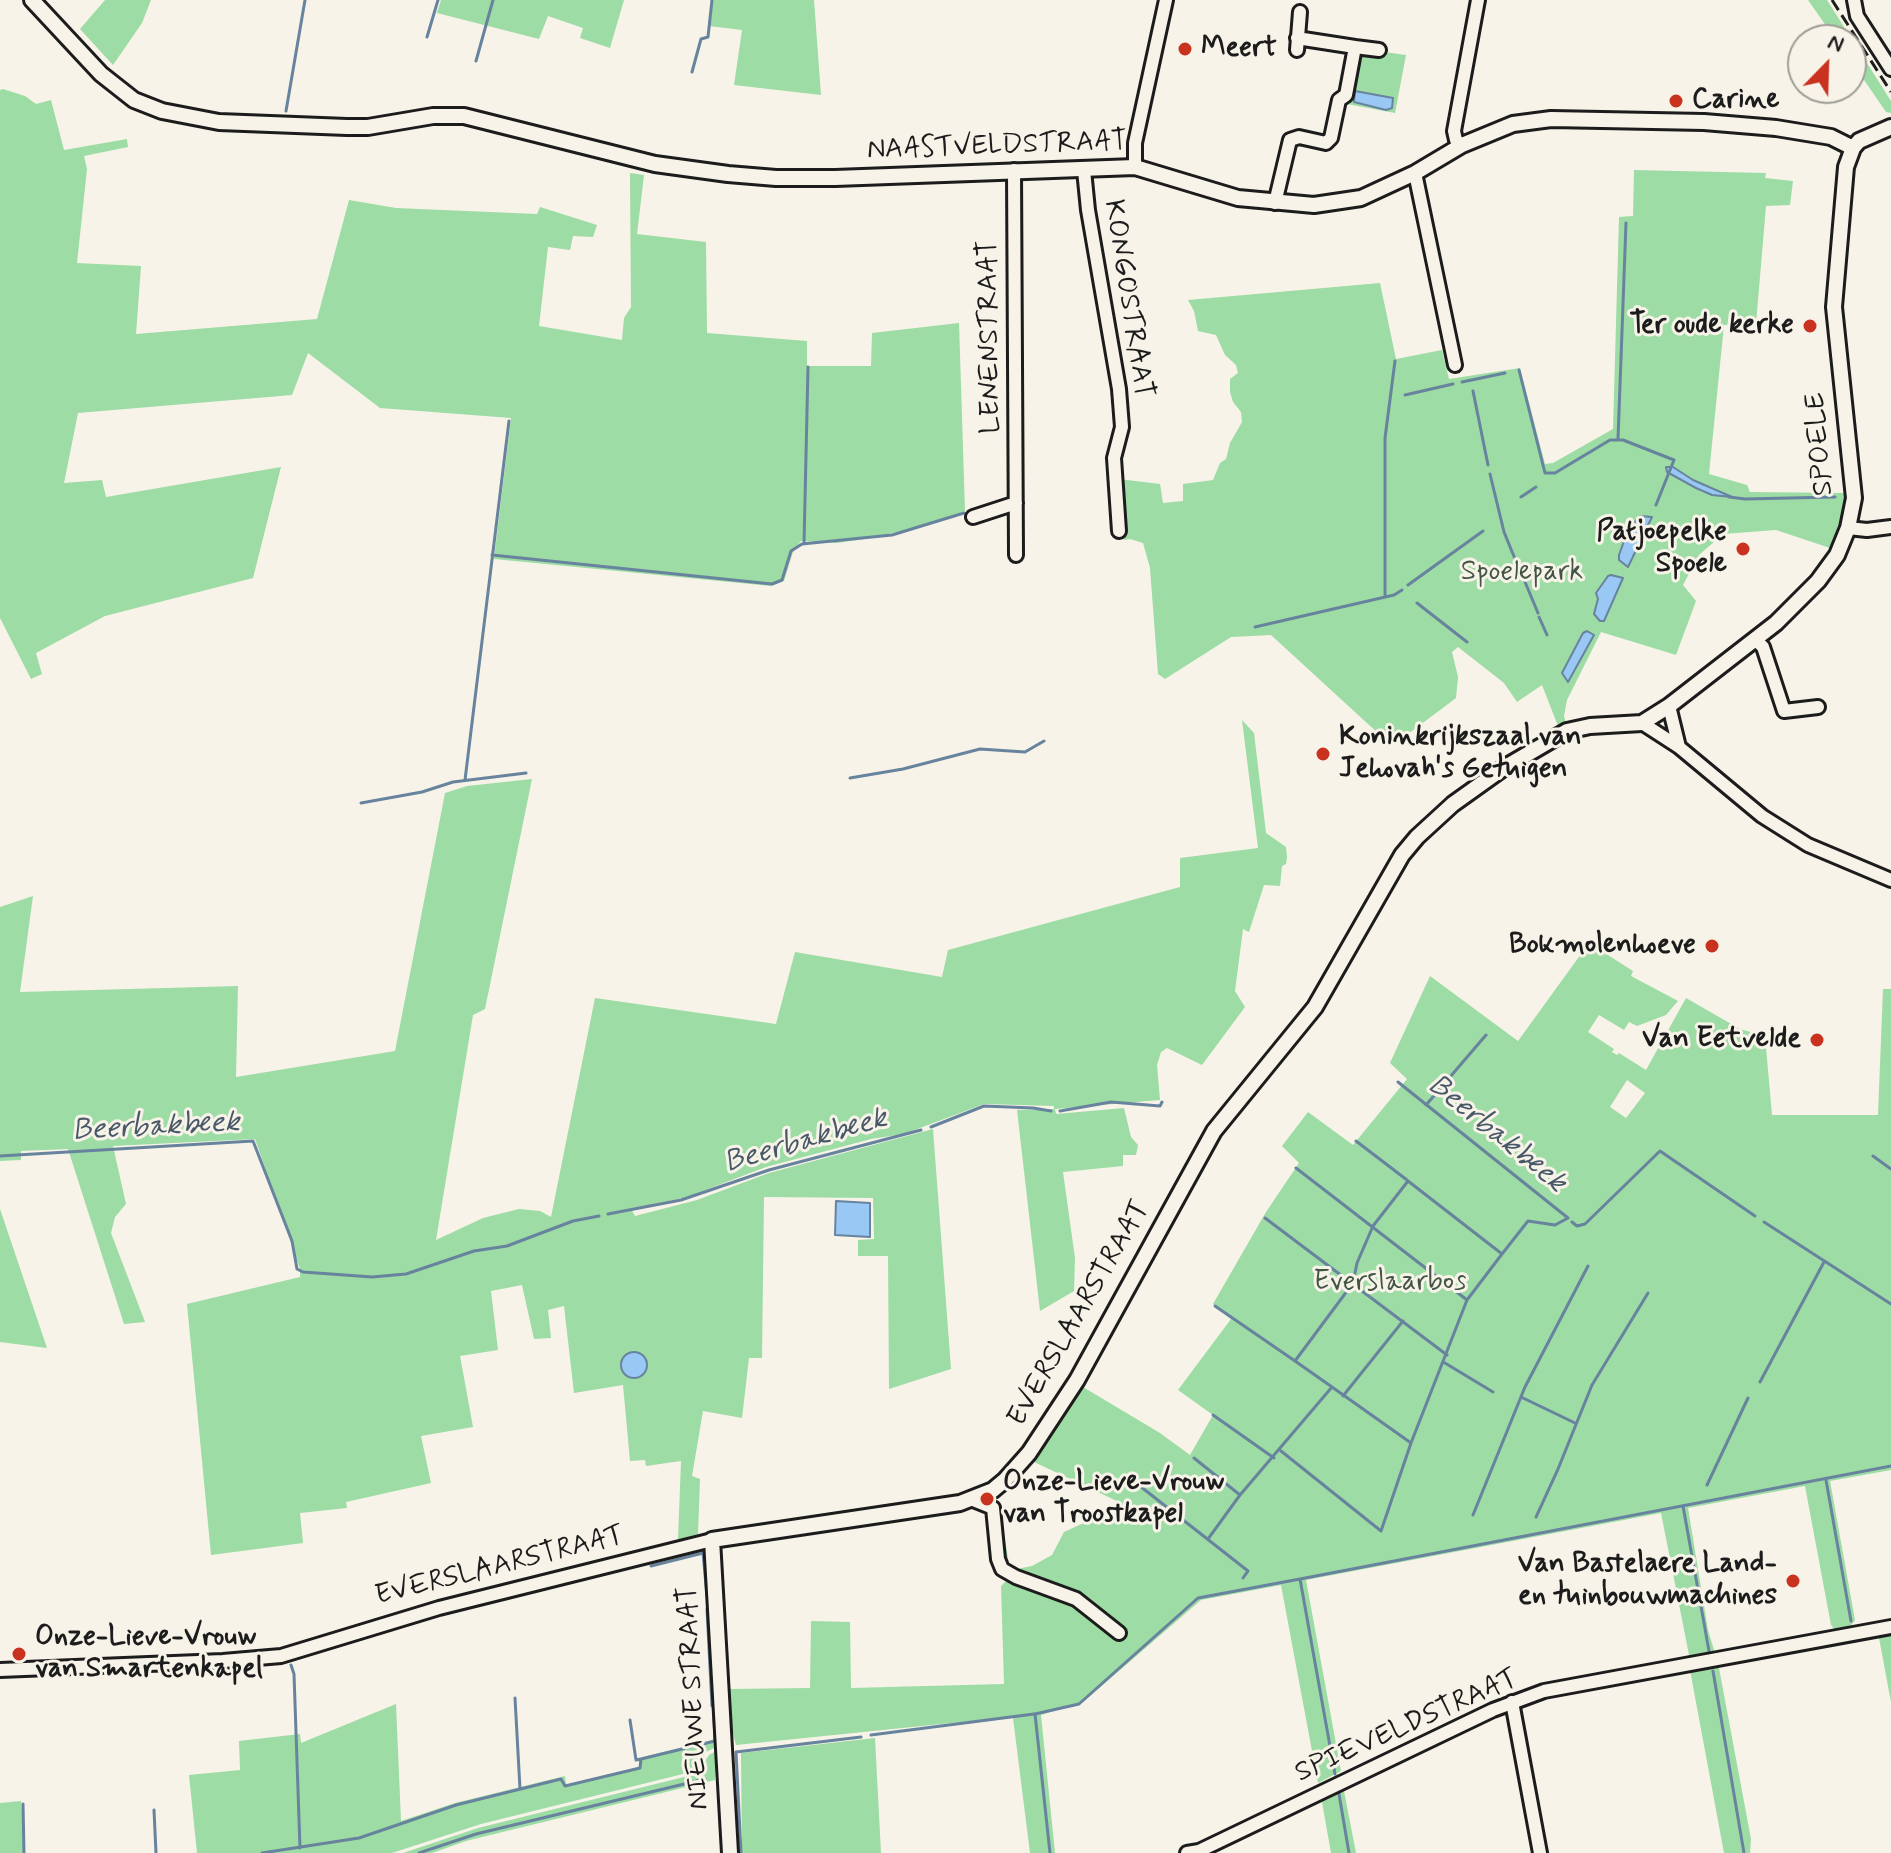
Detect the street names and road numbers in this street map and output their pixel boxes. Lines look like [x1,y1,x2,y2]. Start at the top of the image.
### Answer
street label: NAASTVELDSTRAAT [866,126,1128,168]
street label: KONGOSTRAAT [1095,197,1159,401]
street label: LENENSTRAAT [973,240,1009,434]
street label: SPOELE [1800,391,1842,497]
street label: EVERSLAARSTRAAT [1002,1195,1158,1433]
street label: EVERSLAARSTRAAT [372,1520,628,1614]
street label: NIEUWE STRAAT [672,1585,718,1811]
street label: SPIEVELDSTRAAT [1290,1663,1524,1791]

